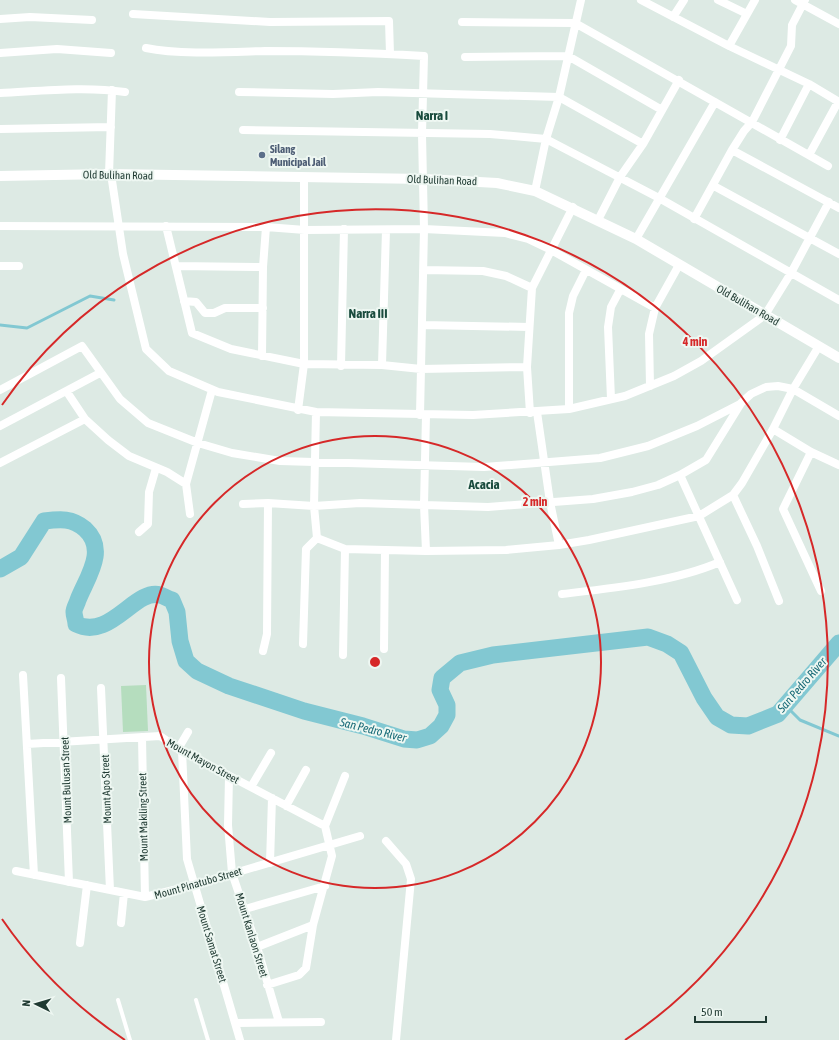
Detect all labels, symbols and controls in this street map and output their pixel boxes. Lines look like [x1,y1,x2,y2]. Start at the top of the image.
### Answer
district label: Narra I [416,108,448,123]
place label: Silang Municipal Jail [270,143,327,168]
marker: Silang Municipal Jail [257,150,267,160]
street label: Old Bulihan Road [83,168,153,182]
street label: Old Bulihan Road [407,173,477,187]
street label: Old Bulihan Road [715,282,781,328]
district label: Narra III [349,306,387,321]
text: 4 min [682,335,707,349]
district label: Acacia [467,477,500,492]
text: 2 min [523,495,547,509]
water label: San Pedro River [774,654,830,716]
centre of rings [368,655,382,669]
water label: San Pedro River [337,715,408,745]
street label: Mount Mayon Street [165,736,241,786]
street label: Mount Bulusan Street [58,737,74,823]
street label: Mount Apo Street [99,754,113,824]
street label: Mount Makiling Street [136,773,150,861]
street label: Mount Pinatubo Street [153,865,243,901]
street label: Mount Kanlaon Street [233,891,271,979]
street label: Mount Samat Street [195,904,229,984]
north arrow [16,984,56,1024]
scale bar [695,998,766,1024]
text: N [20,999,32,1007]
text: 50 m [701,1005,723,1019]

